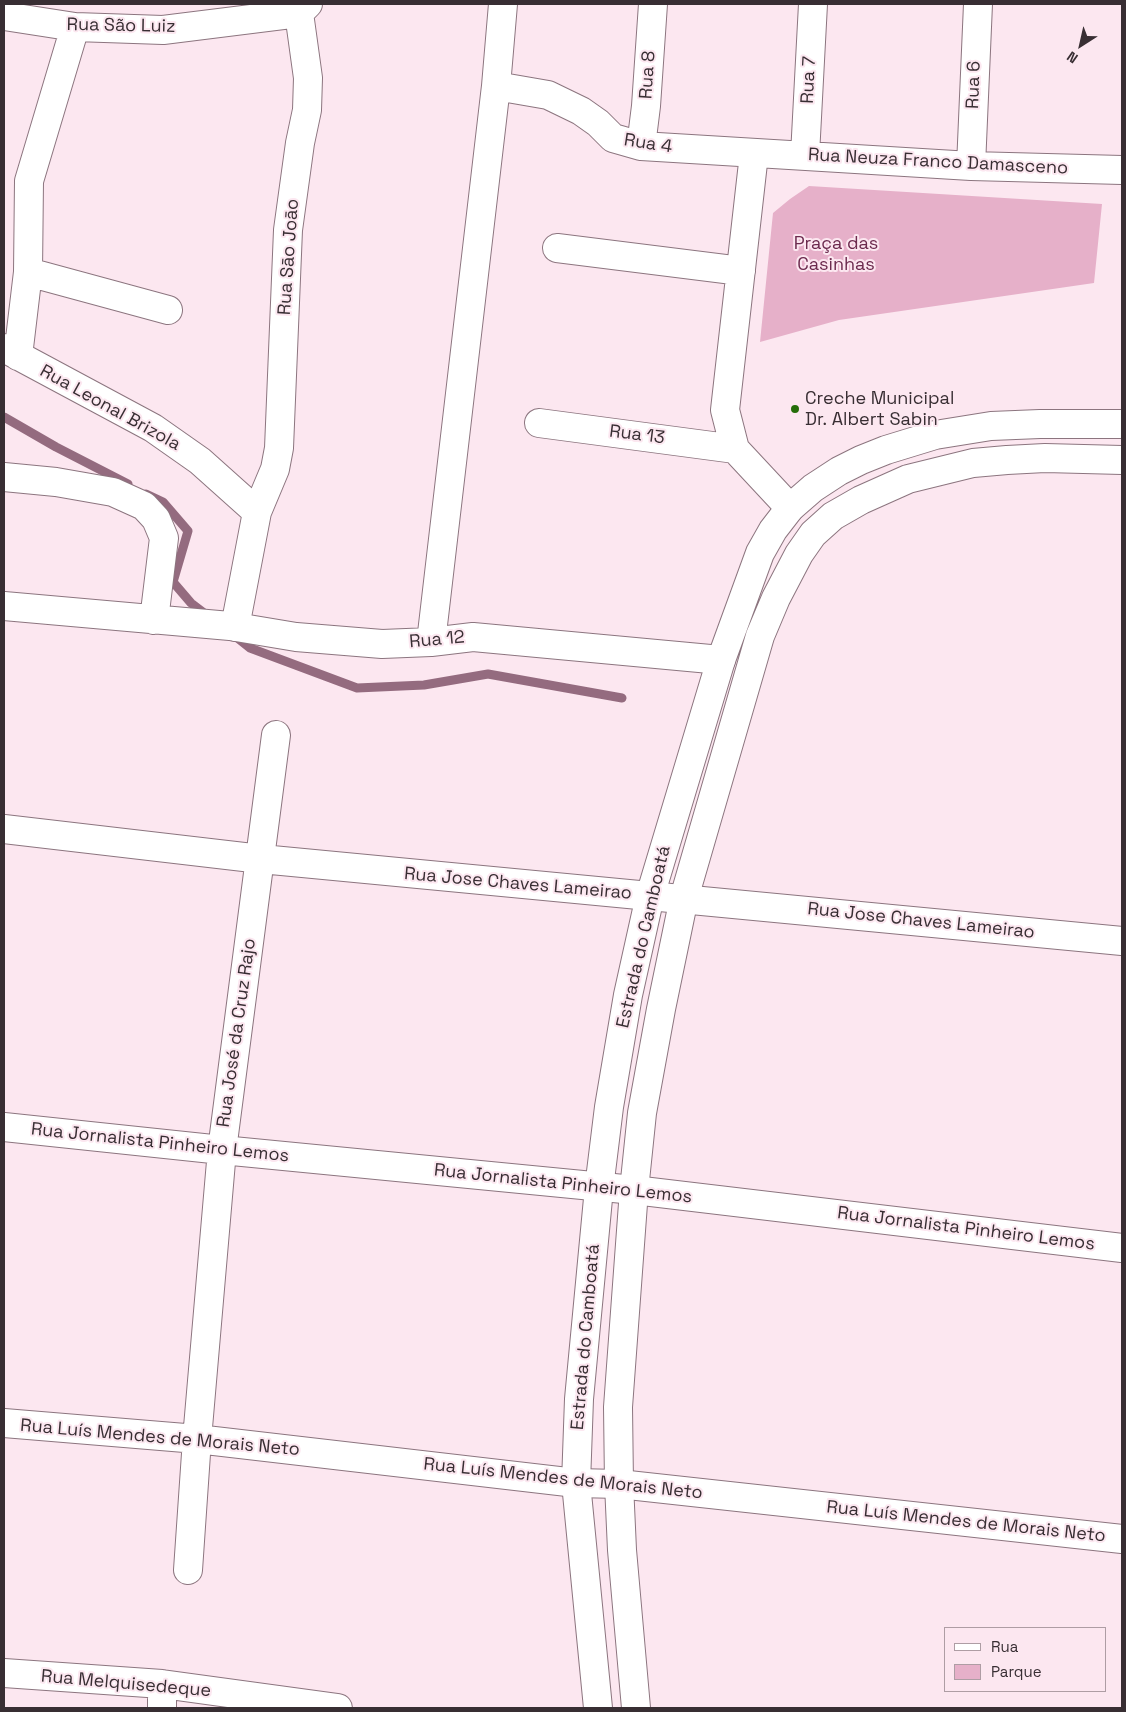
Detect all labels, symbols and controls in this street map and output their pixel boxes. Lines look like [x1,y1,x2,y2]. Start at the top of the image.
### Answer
street label: Rua São Luiz [66,14,176,38]
north arrow [1056,20,1106,70]
text: N [1063,47,1081,67]
street label: Rua 8 [636,50,660,100]
street label: Rua 7 [797,56,821,104]
street label: Rua 6 [962,60,986,110]
street label: Rua 4 [622,130,674,158]
street label: Rua Neuza Franco Damasceno [807,144,1069,180]
street label: Rua Sāo Joāo [274,198,304,316]
park label: Praça das Casinhas [794,233,878,276]
street label: Rua Leonal Brizola [36,360,184,456]
place label: Creche Municipal Dr. Albert Sabin [805,388,954,430]
marker: Creche Municipal Dr. Albert Sabin [789,403,801,415]
street label: Rua 13 [608,421,666,449]
street label: Rua 12 [408,627,466,653]
street label: Estrada do Camboatá [612,844,676,1030]
street label: Rua Jose Chaves Lameirao [403,863,633,905]
street label: Rua Jose Chaves Lameirao [806,898,1036,944]
street label: Rua José da Cruz Rajo [213,937,261,1129]
street label: Rua Jornalista Pinheiro Lemos [30,1119,290,1167]
street label: Rua Jornalista Pinheiro Lemos [433,1160,693,1208]
street label: Rua Jornalista Pinheiro Lemos [836,1202,1096,1256]
street label: Estrada do Camboatá [567,1243,605,1431]
street label: Rua Luís Mendes de Morais Neto [19,1415,301,1461]
street label: Rua Luís Mendes de Morais Neto [422,1454,704,1504]
street label: Rua Luís Mendes de Morais Neto [825,1497,1107,1547]
legend [944,1627,1106,1692]
text: Rua [991,1637,1018,1656]
text: Parque [991,1662,1042,1681]
street label: Rua Melquisedeque [40,1666,212,1702]

